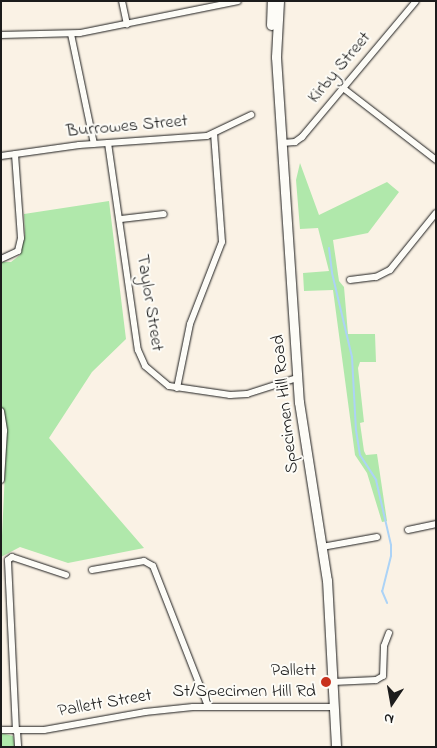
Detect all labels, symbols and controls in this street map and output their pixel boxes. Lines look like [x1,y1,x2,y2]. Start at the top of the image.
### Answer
street label: Kirby Street [304,28,376,108]
street label: Burrowes Street [65,111,189,143]
street label: Taylor Street [131,253,167,353]
street label: Specimen Hill Road [268,334,304,474]
place label: Pallett St/Specimen Hill Rd [172,661,316,704]
marker: Pallett St/Specimen Hill Rd [320,676,332,688]
north arrow [367,678,417,728]
street label: Pallett Street [56,685,154,723]
text: N [382,707,396,729]

